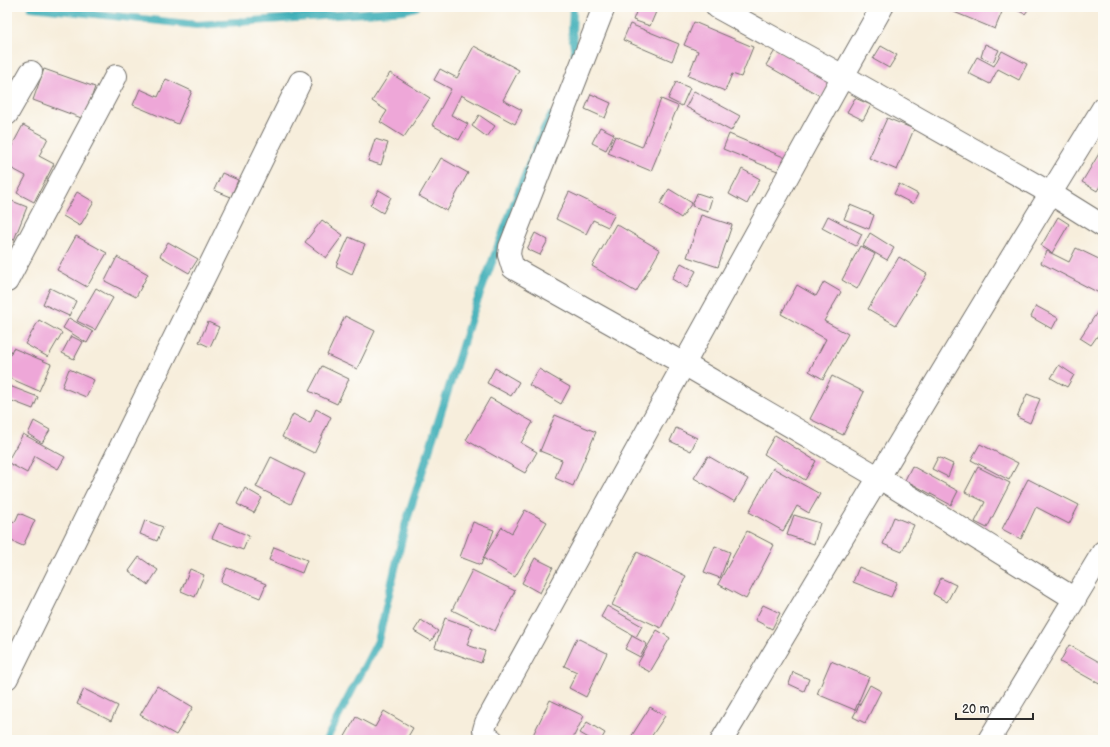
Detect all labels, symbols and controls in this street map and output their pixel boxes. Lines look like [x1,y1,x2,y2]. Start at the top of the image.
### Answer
scale bar [956,695,1033,721]
text: 20 m [962,702,989,717]

